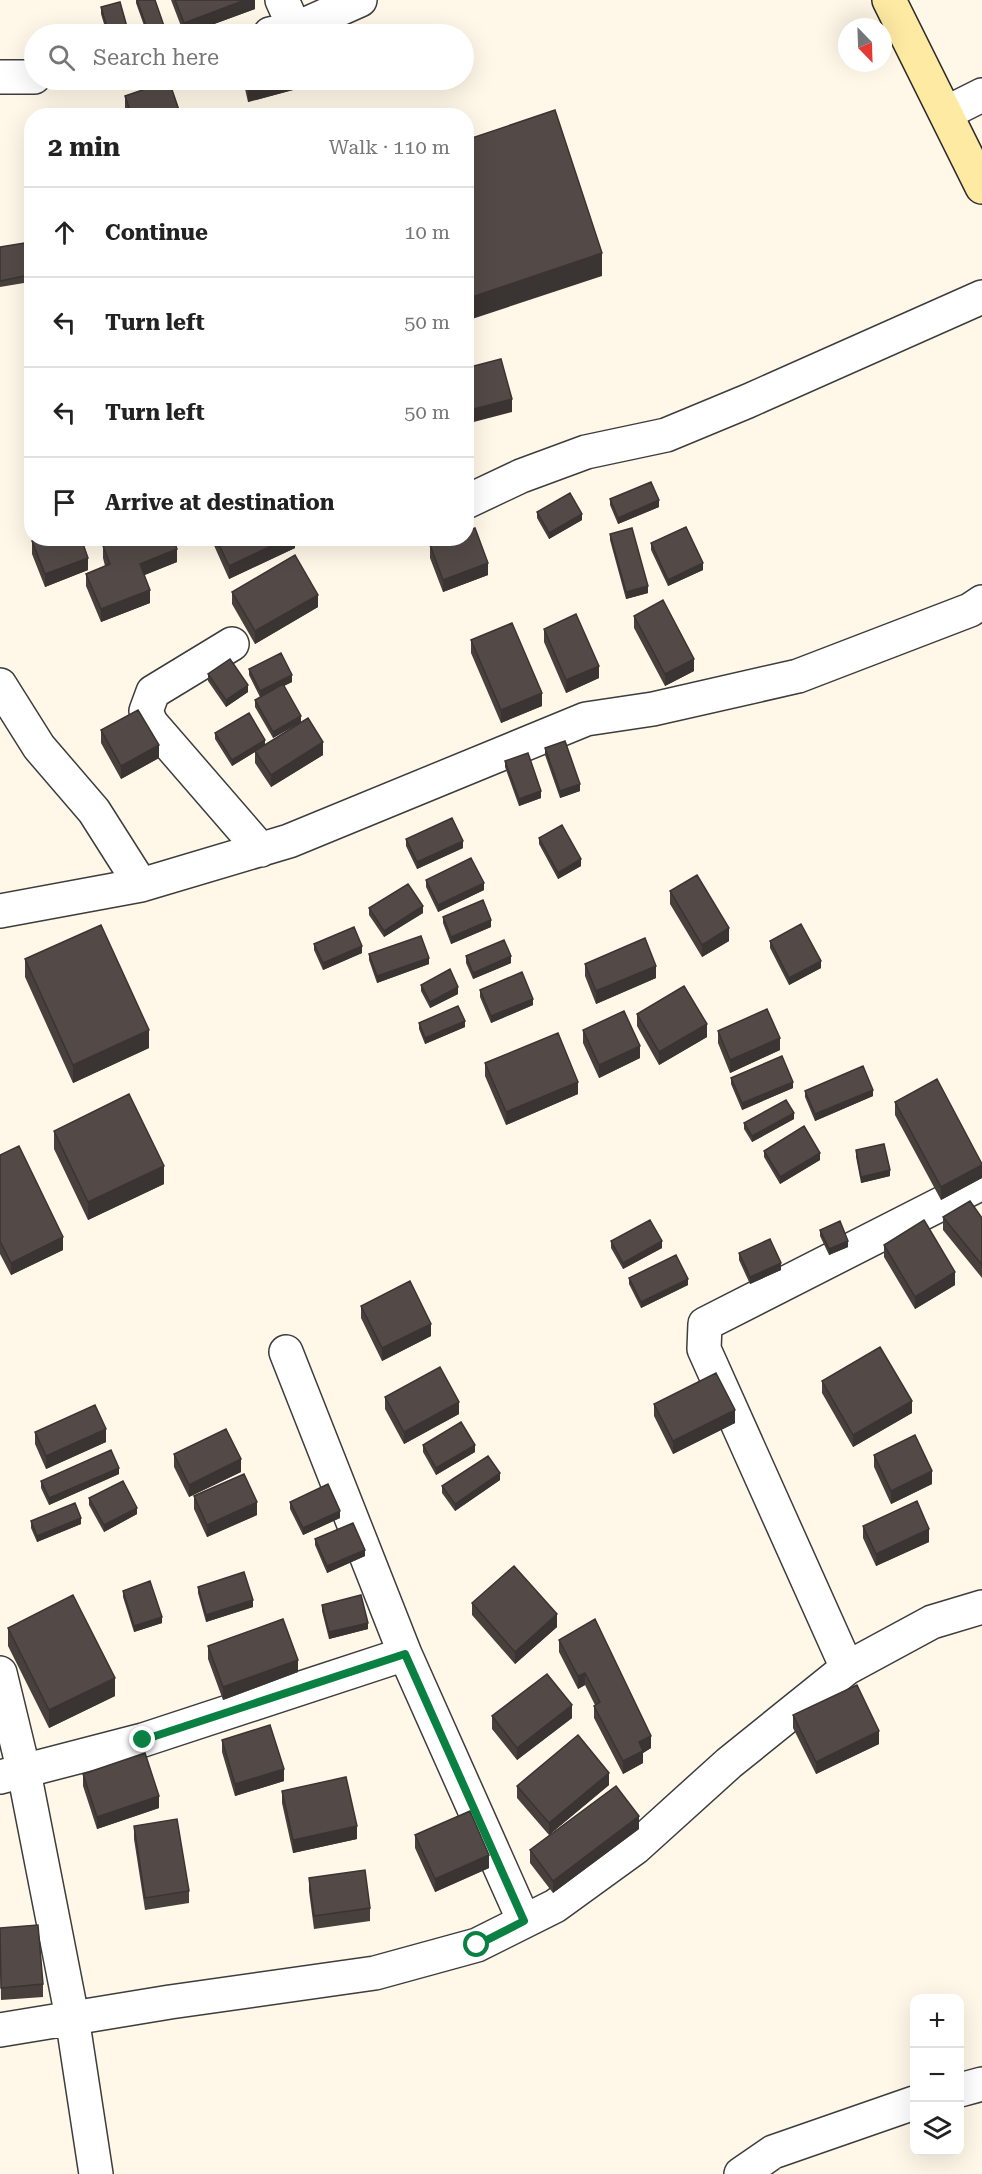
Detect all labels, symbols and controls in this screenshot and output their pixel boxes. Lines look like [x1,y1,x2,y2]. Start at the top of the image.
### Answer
north arrow [838,18,892,72]
search box [24,24,474,90]
icon: search [45,41,78,74]
text: Search here [93,45,219,70]
text: 2 min [48,132,120,162]
text: Walk · 110 m [329,135,450,159]
icon: ahead [48,216,81,249]
text: Continue [105,220,208,245]
text: 10 m [404,220,450,244]
icon: left [48,306,81,339]
text: Turn left [105,310,205,335]
text: 50 m [404,310,450,334]
icon: left [48,396,81,429]
text: Turn left [105,400,205,425]
text: 50 m [404,400,450,424]
icon: arrive [48,486,81,519]
text: Arrive at destination [105,490,334,515]
route end [129,1726,155,1752]
route start [463,1931,489,1957]
map controls [910,1994,964,2156]
button: + [910,1994,964,2048]
button: − [910,2048,964,2102]
button: layers [910,2102,964,2156]

